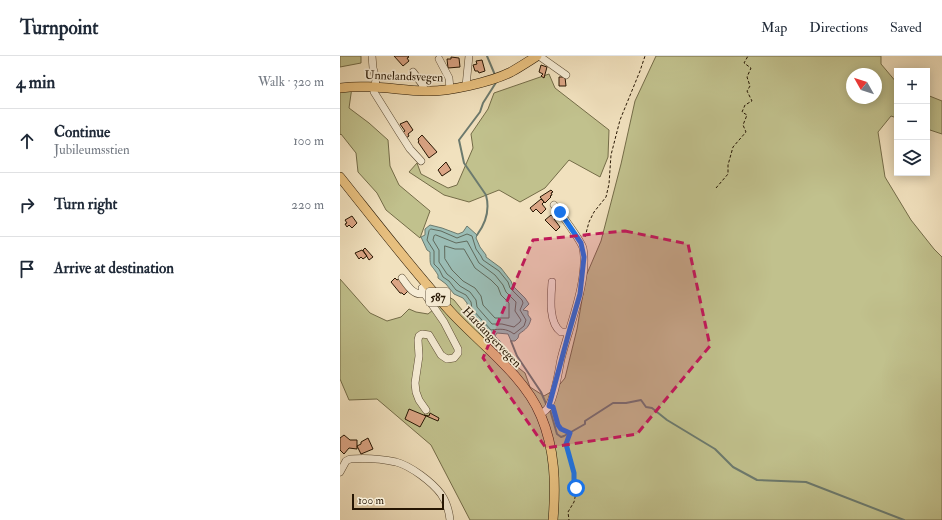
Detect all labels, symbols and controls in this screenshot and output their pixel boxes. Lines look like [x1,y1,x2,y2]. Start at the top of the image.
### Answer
text: Turnpoint [20,16,98,40]
text: Map [761,19,787,36]
text: Directions [809,19,868,36]
text: Saved [890,19,922,36]
street label: Unnelandsvegen [364,68,443,85]
north arrow [846,68,882,104]
map controls [894,68,930,176]
button: + [894,68,930,104]
text: 4 min [16,72,55,93]
text: Walk · 320 m [258,74,324,90]
button: − [894,104,930,140]
text: Continue [54,123,110,142]
icon: ahead [16,130,38,152]
text: 100 m [293,133,324,149]
button: layers [894,140,930,176]
text: Jubileumsstien [54,142,130,158]
icon: right [16,194,38,216]
text: Turn right [54,195,117,214]
text: 220 m [291,197,324,213]
route end [551,203,569,221]
icon: arrive [16,258,38,280]
text: Arrive at destination [54,259,174,278]
road number: 587 [426,288,450,306]
street label: Hardangervegen [459,304,524,371]
route start [567,479,585,497]
scale bar [352,492,444,511]
text: 100 m [358,494,384,507]

